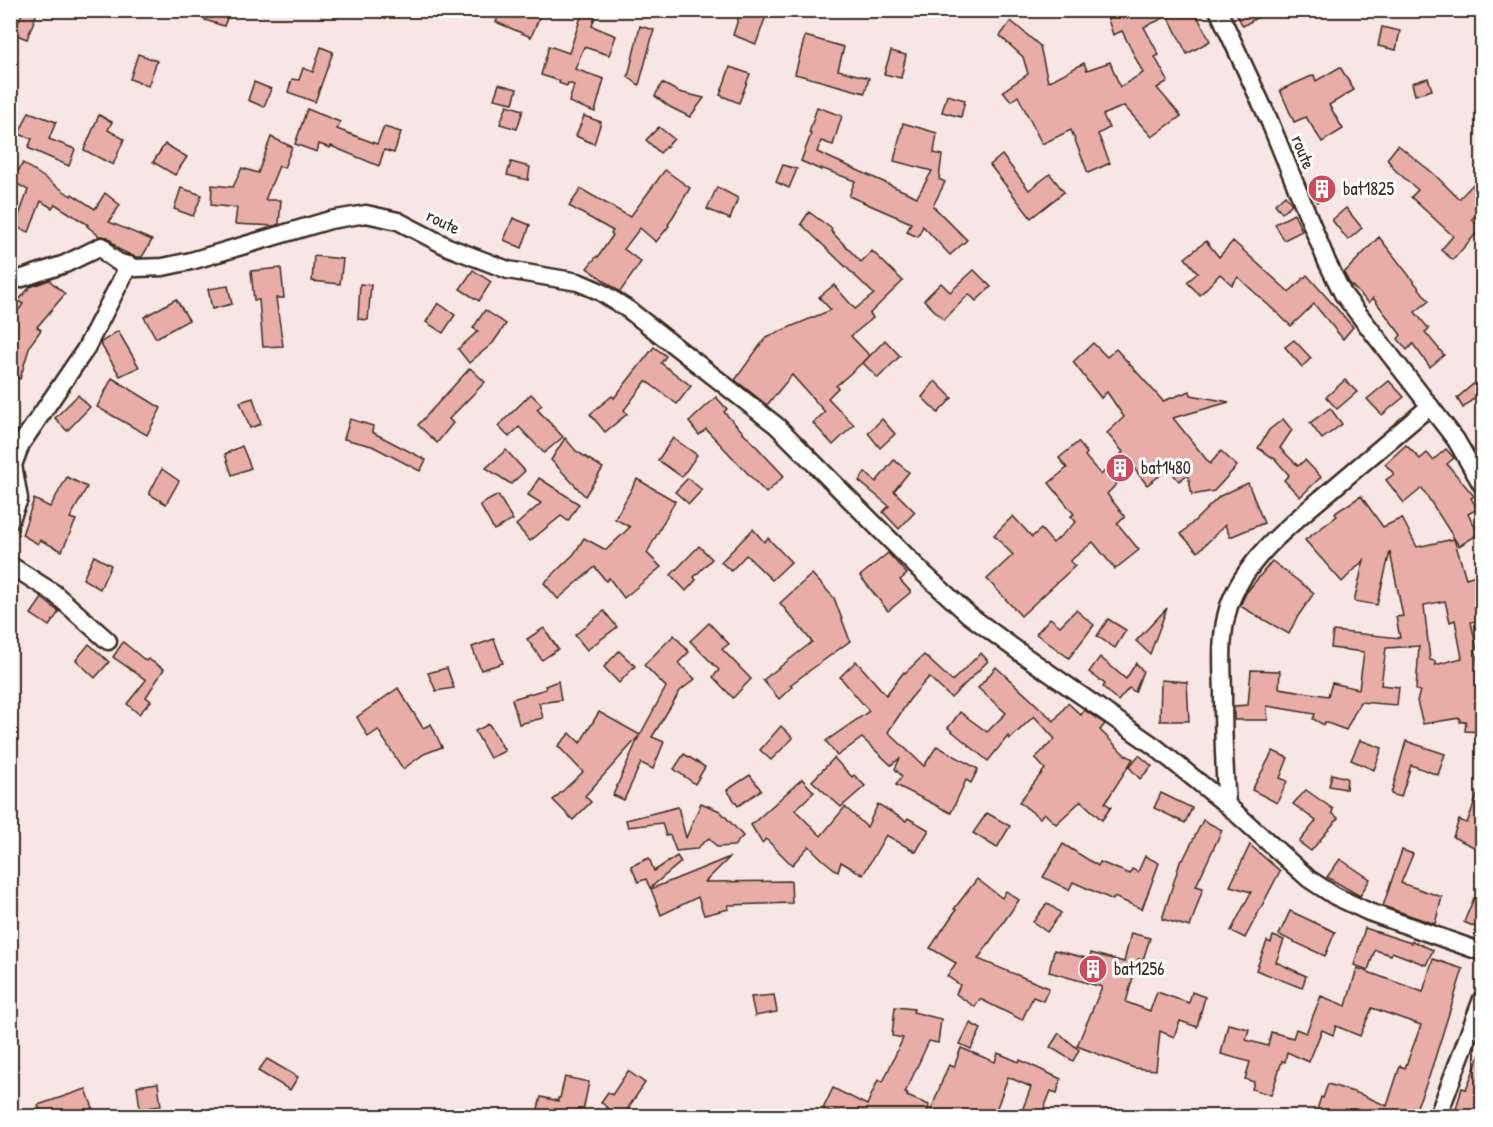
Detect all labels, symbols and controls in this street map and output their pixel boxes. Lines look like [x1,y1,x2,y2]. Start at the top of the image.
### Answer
street label: route [1285,131,1322,173]
building icon: bat1825 [1306,173,1338,205]
place label: bat1825 [1343,176,1394,201]
street label: route [422,203,464,240]
building icon: bat1480 [1104,452,1136,484]
place label: bat1480 [1141,455,1191,480]
building icon: bat1256 [1077,953,1109,985]
place label: bat1256 [1114,956,1164,981]

